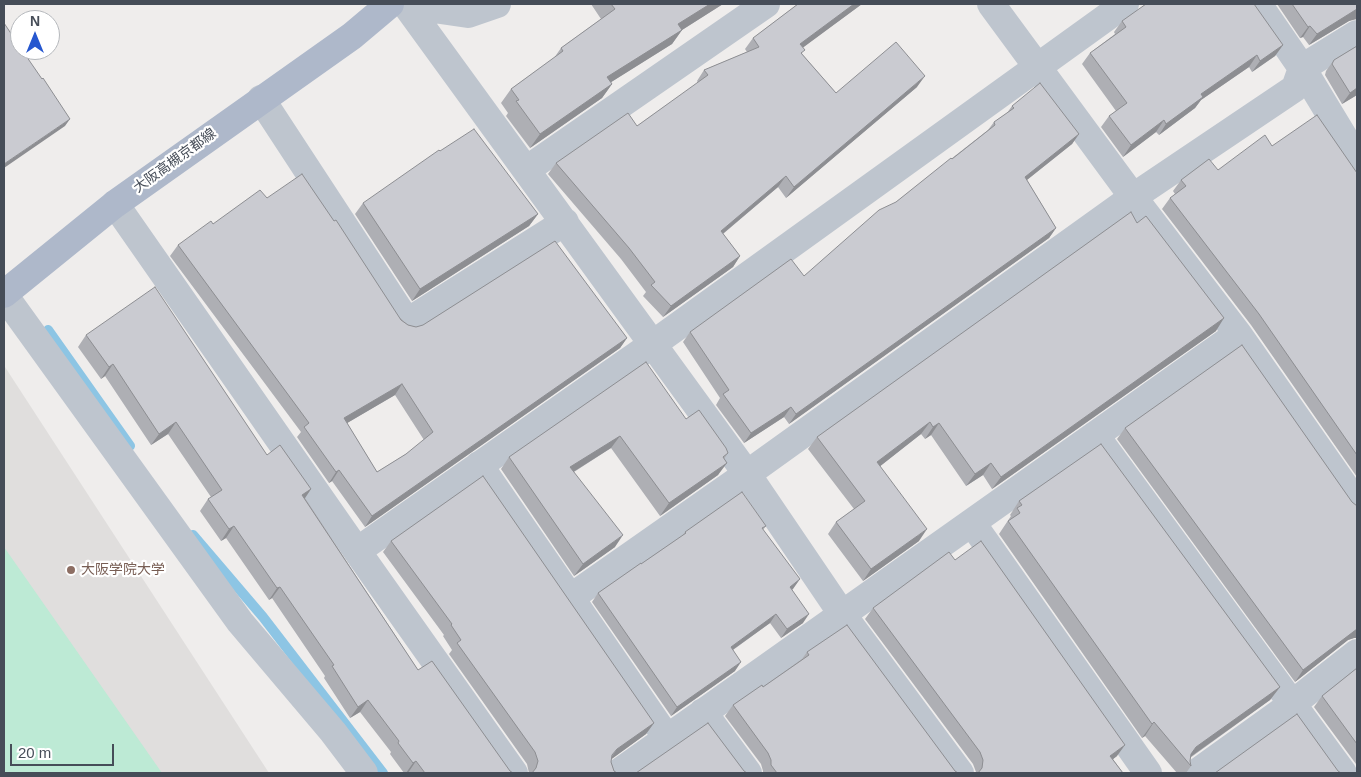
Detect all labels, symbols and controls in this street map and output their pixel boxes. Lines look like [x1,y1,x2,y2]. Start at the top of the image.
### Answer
north arrow [10,10,60,60]
text: N [30,13,40,29]
street label: 大阪高槻京都線 [130,125,220,197]
place label: 大阪学院大学 [81,562,165,578]
marker: 大阪学院大学 [65,564,77,576]
scale bar [12,734,116,766]
text: 20 m [18,744,51,761]

